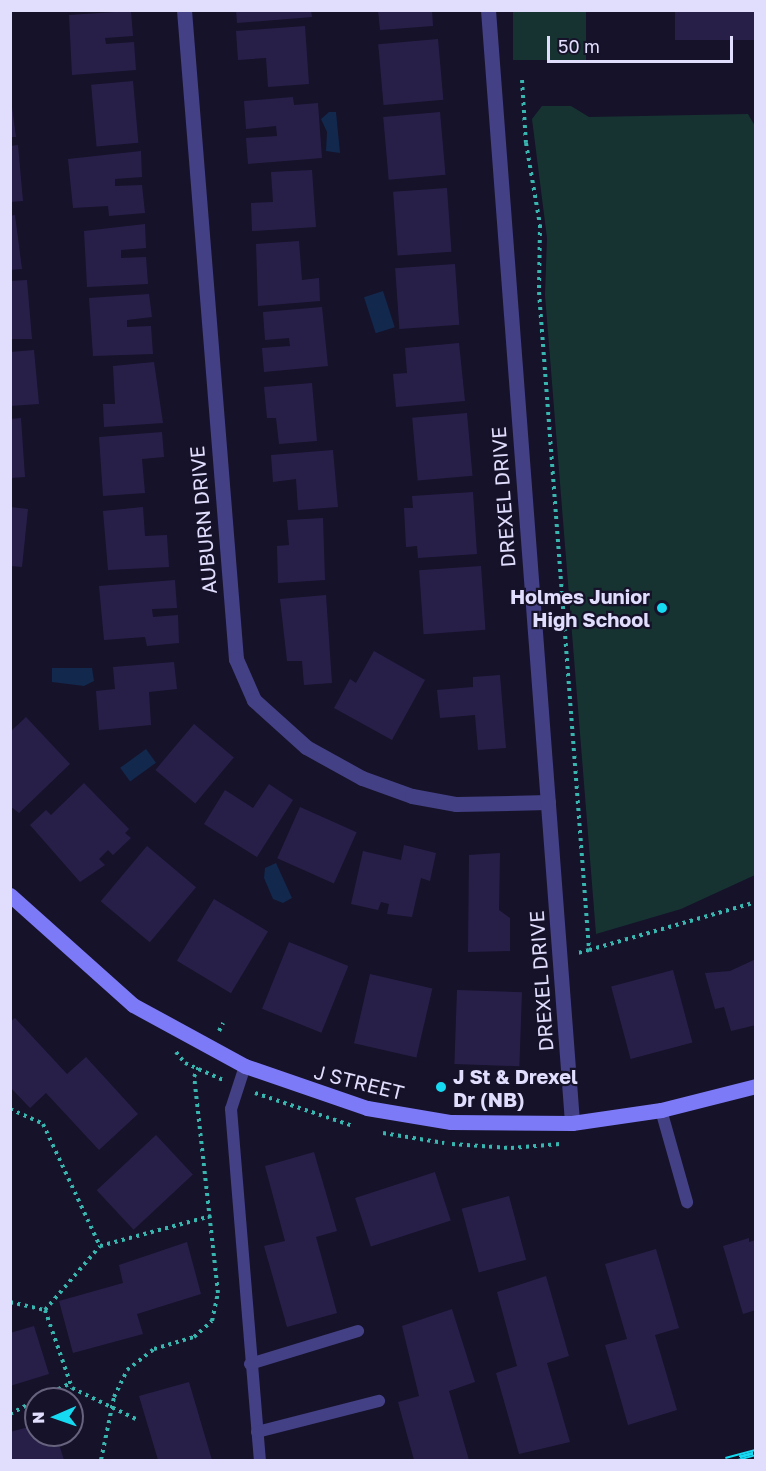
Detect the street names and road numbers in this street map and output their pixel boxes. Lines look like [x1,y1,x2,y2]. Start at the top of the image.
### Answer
street label: DREXEL DRIVE [486,426,520,568]
street label: AUBURN DRIVE [185,445,221,595]
street label: DREXEL DRIVE [524,910,558,1052]
street label: J STREET [312,1059,406,1105]

